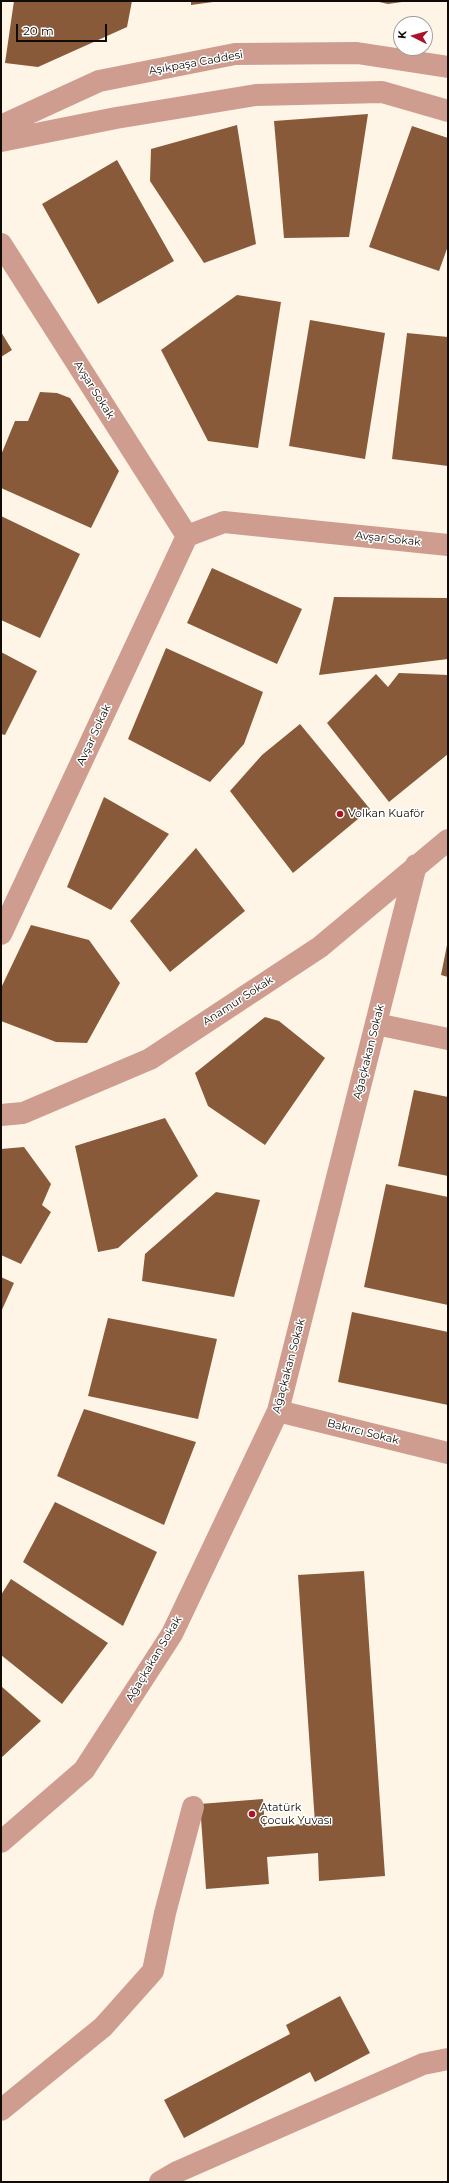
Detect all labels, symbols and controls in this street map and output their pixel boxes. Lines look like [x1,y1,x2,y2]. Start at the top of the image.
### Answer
scale bar [18,16,109,42]
north arrow [393,16,433,56]
text: 20 m [23,23,54,38]
text: K [395,30,409,40]
street label: Aşıkpaşa Caddesi [148,48,244,78]
street label: Avşar Sokak [71,359,117,421]
street label: Avşar Sokak [355,529,421,549]
street label: Avşar Sokak [74,702,114,768]
place label: Volkan Kuaför [348,807,425,821]
marker: Volkan Kuaför [335,809,345,819]
street label: Anamur Sokak [200,973,276,1029]
street label: Ağaçkakan Sokak [351,1003,387,1101]
street label: Ağaçkakan Sokak [270,1317,308,1415]
street label: Bakırcı Sokak [326,1417,400,1447]
street label: Ağaçkakan Sokak [123,1614,185,1704]
place label: Atatürk Çocuk Yuvası [260,1801,332,1827]
marker: Atatürk Çocuk Yuvası [247,1809,257,1819]

